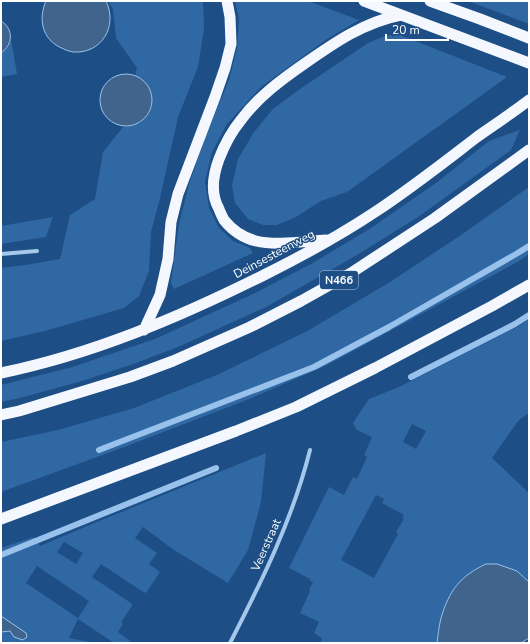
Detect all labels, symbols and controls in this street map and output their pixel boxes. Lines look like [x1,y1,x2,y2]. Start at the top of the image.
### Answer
scale bar [386,16,448,42]
text: 20 m [392,22,420,38]
street label: Deinsesteenweg [231,226,317,282]
road number: N466 [320,271,358,289]
street label: Veerstraat [247,516,285,575]

